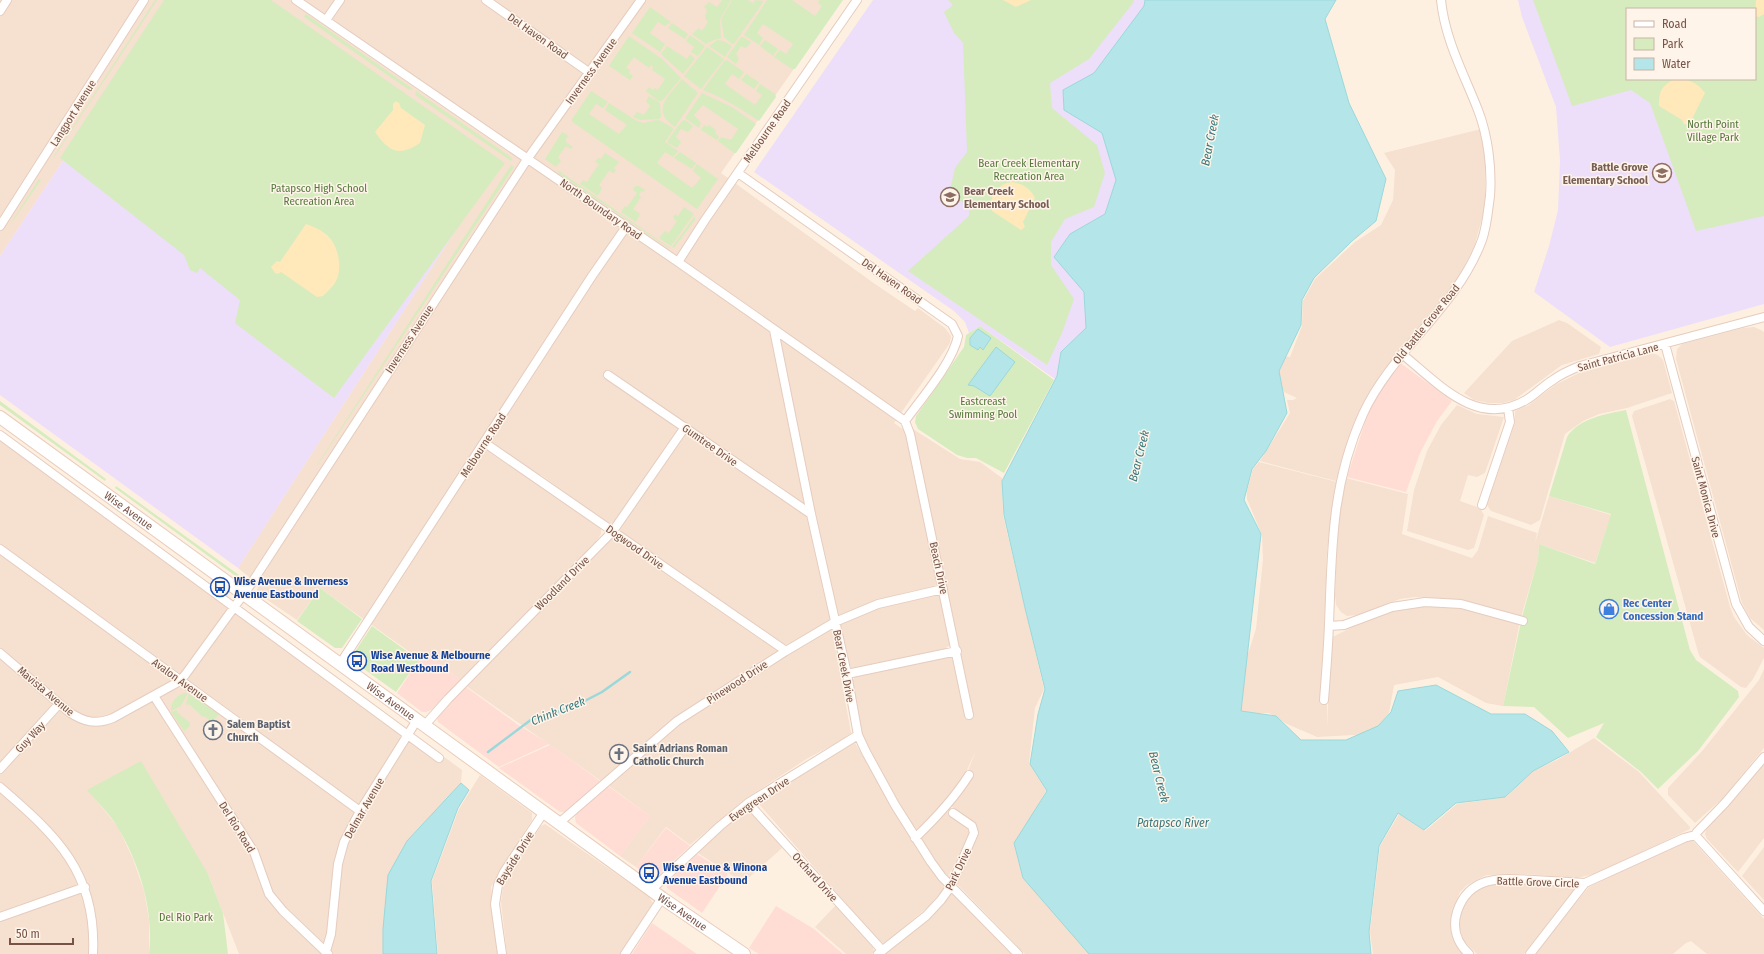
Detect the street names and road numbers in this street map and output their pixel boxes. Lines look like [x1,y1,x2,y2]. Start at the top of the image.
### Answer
street label: Del Haven Road [505,11,570,62]
street label: Inverness Avenue [563,36,620,107]
street label: Langport Avenue [48,78,99,149]
street label: Melbourne Road [741,97,794,165]
street label: North Boundary Road [557,176,644,243]
street label: Del Haven Road [859,256,924,307]
street label: Old Battle Grove Road [1390,282,1463,367]
street label: Inverness Avenue [382,303,436,376]
street label: Saint Patricia Lane [1576,340,1660,375]
street label: Melbourne Road [458,411,509,480]
street label: Gumtree Drive [680,422,740,469]
street label: Saint Monica Drive [1688,455,1723,539]
street label: Wise Avenue [102,489,155,533]
street label: Dogwood Drive [603,523,666,572]
street label: Beach Drive [927,541,950,595]
street label: Woodland Drive [533,554,592,613]
street label: Bear Creek Drive [830,629,857,704]
street label: Avalon Avenue [149,656,210,705]
street label: Pinewood Drive [704,658,770,707]
street label: Mavista Avenue [15,664,77,719]
street label: Wise Avenue [364,679,417,723]
street label: Guy Way [13,719,48,756]
street label: Evergreen Drive [727,774,792,824]
street label: Delmar Avenue [342,776,387,841]
street label: Del Rio Road [216,800,257,855]
street label: Bayside Drive [494,829,537,887]
street label: Park Drive [943,846,974,892]
street label: Orchard Drive [789,850,840,905]
street label: Battle Grove Circle [1496,875,1580,890]
street label: Wise Avenue [655,891,709,934]

